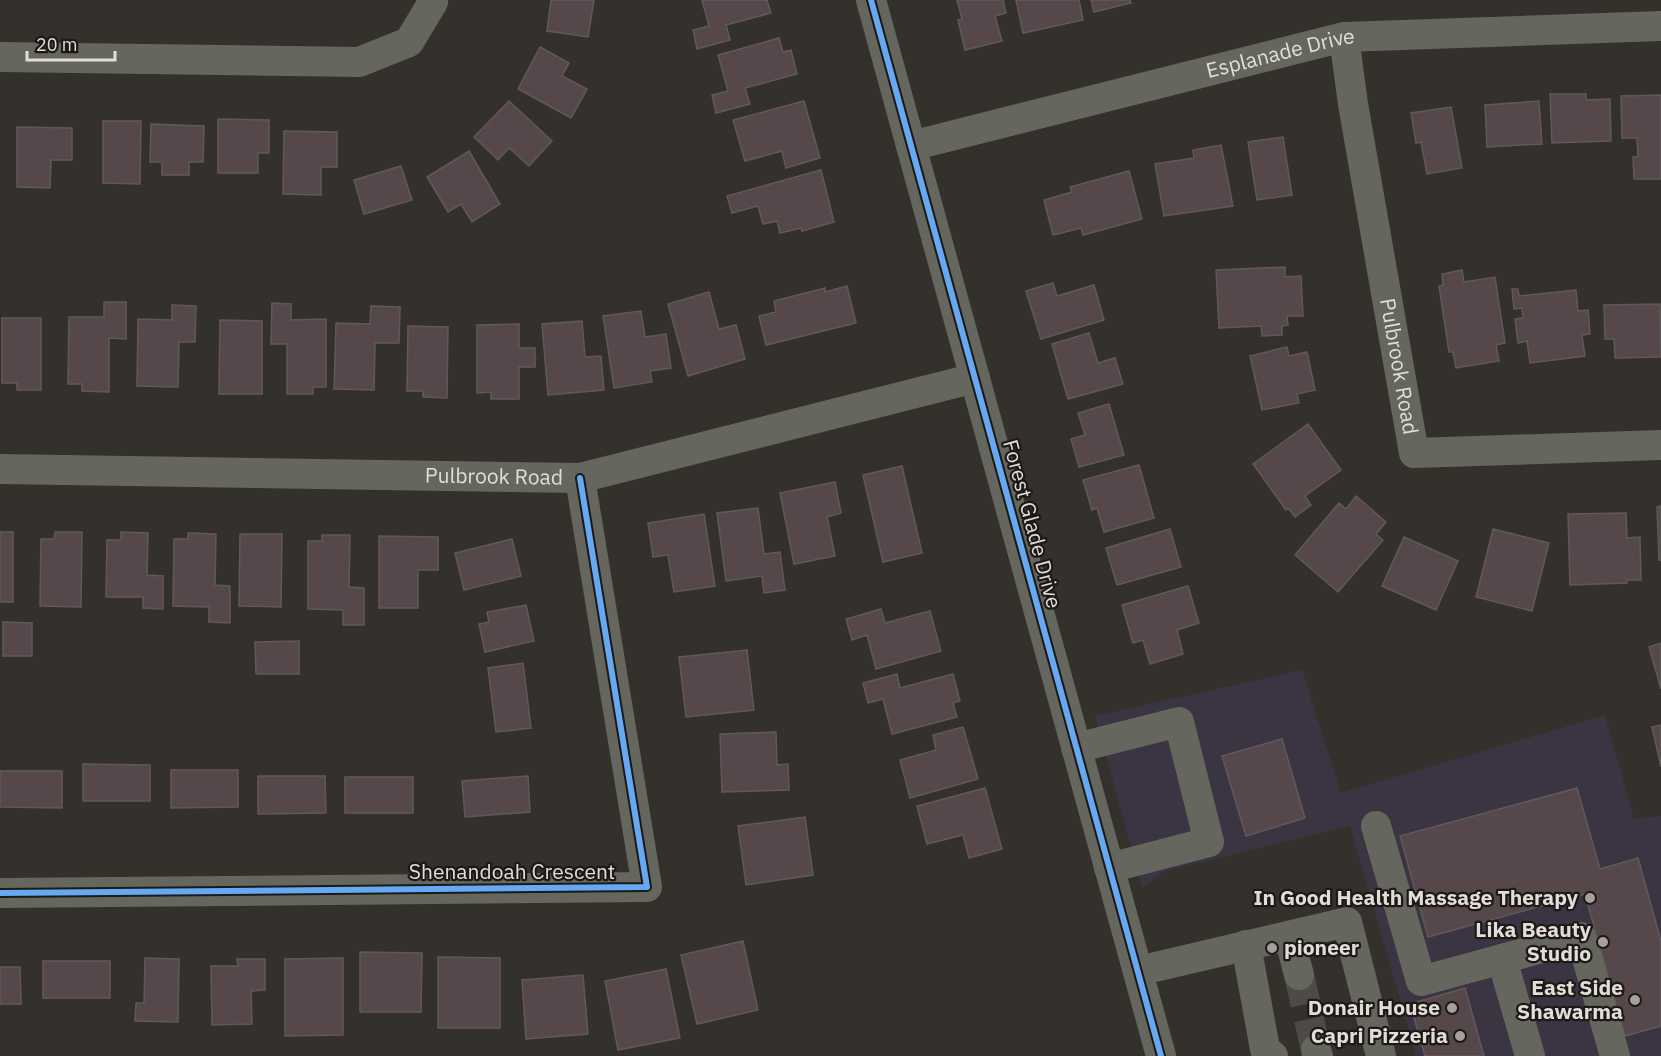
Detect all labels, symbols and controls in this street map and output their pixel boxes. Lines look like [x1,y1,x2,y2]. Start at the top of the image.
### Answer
street label: Esplanade Drive [1203,22,1355,84]
scale bar [27,24,116,62]
text: 20 m [36,33,78,56]
street label: Pulbrook Road [1374,296,1426,437]
street label: Forest Glade Drive [997,436,1069,611]
street label: Pulbrook Road [425,461,563,491]
street label: Shenandoah Crescent [409,857,615,885]
place label: In Good Health Massage Therapy [1253,883,1579,911]
marker: In Good Health Massage Therapy [1583,891,1597,905]
place label: Lika Beauty Studio [1475,915,1592,967]
place label: pioneer [1284,933,1360,961]
marker: Lika Beauty Studio [1596,935,1610,949]
marker: pioneer [1265,941,1279,955]
place label: East Side Shawarma [1517,973,1623,1025]
place label: Donair House [1308,993,1440,1021]
marker: East Side Shawarma [1628,993,1642,1007]
marker: Donair House [1445,1001,1459,1015]
place label: Capri Pizzeria [1311,1021,1448,1049]
marker: Capri Pizzeria [1453,1029,1467,1043]

